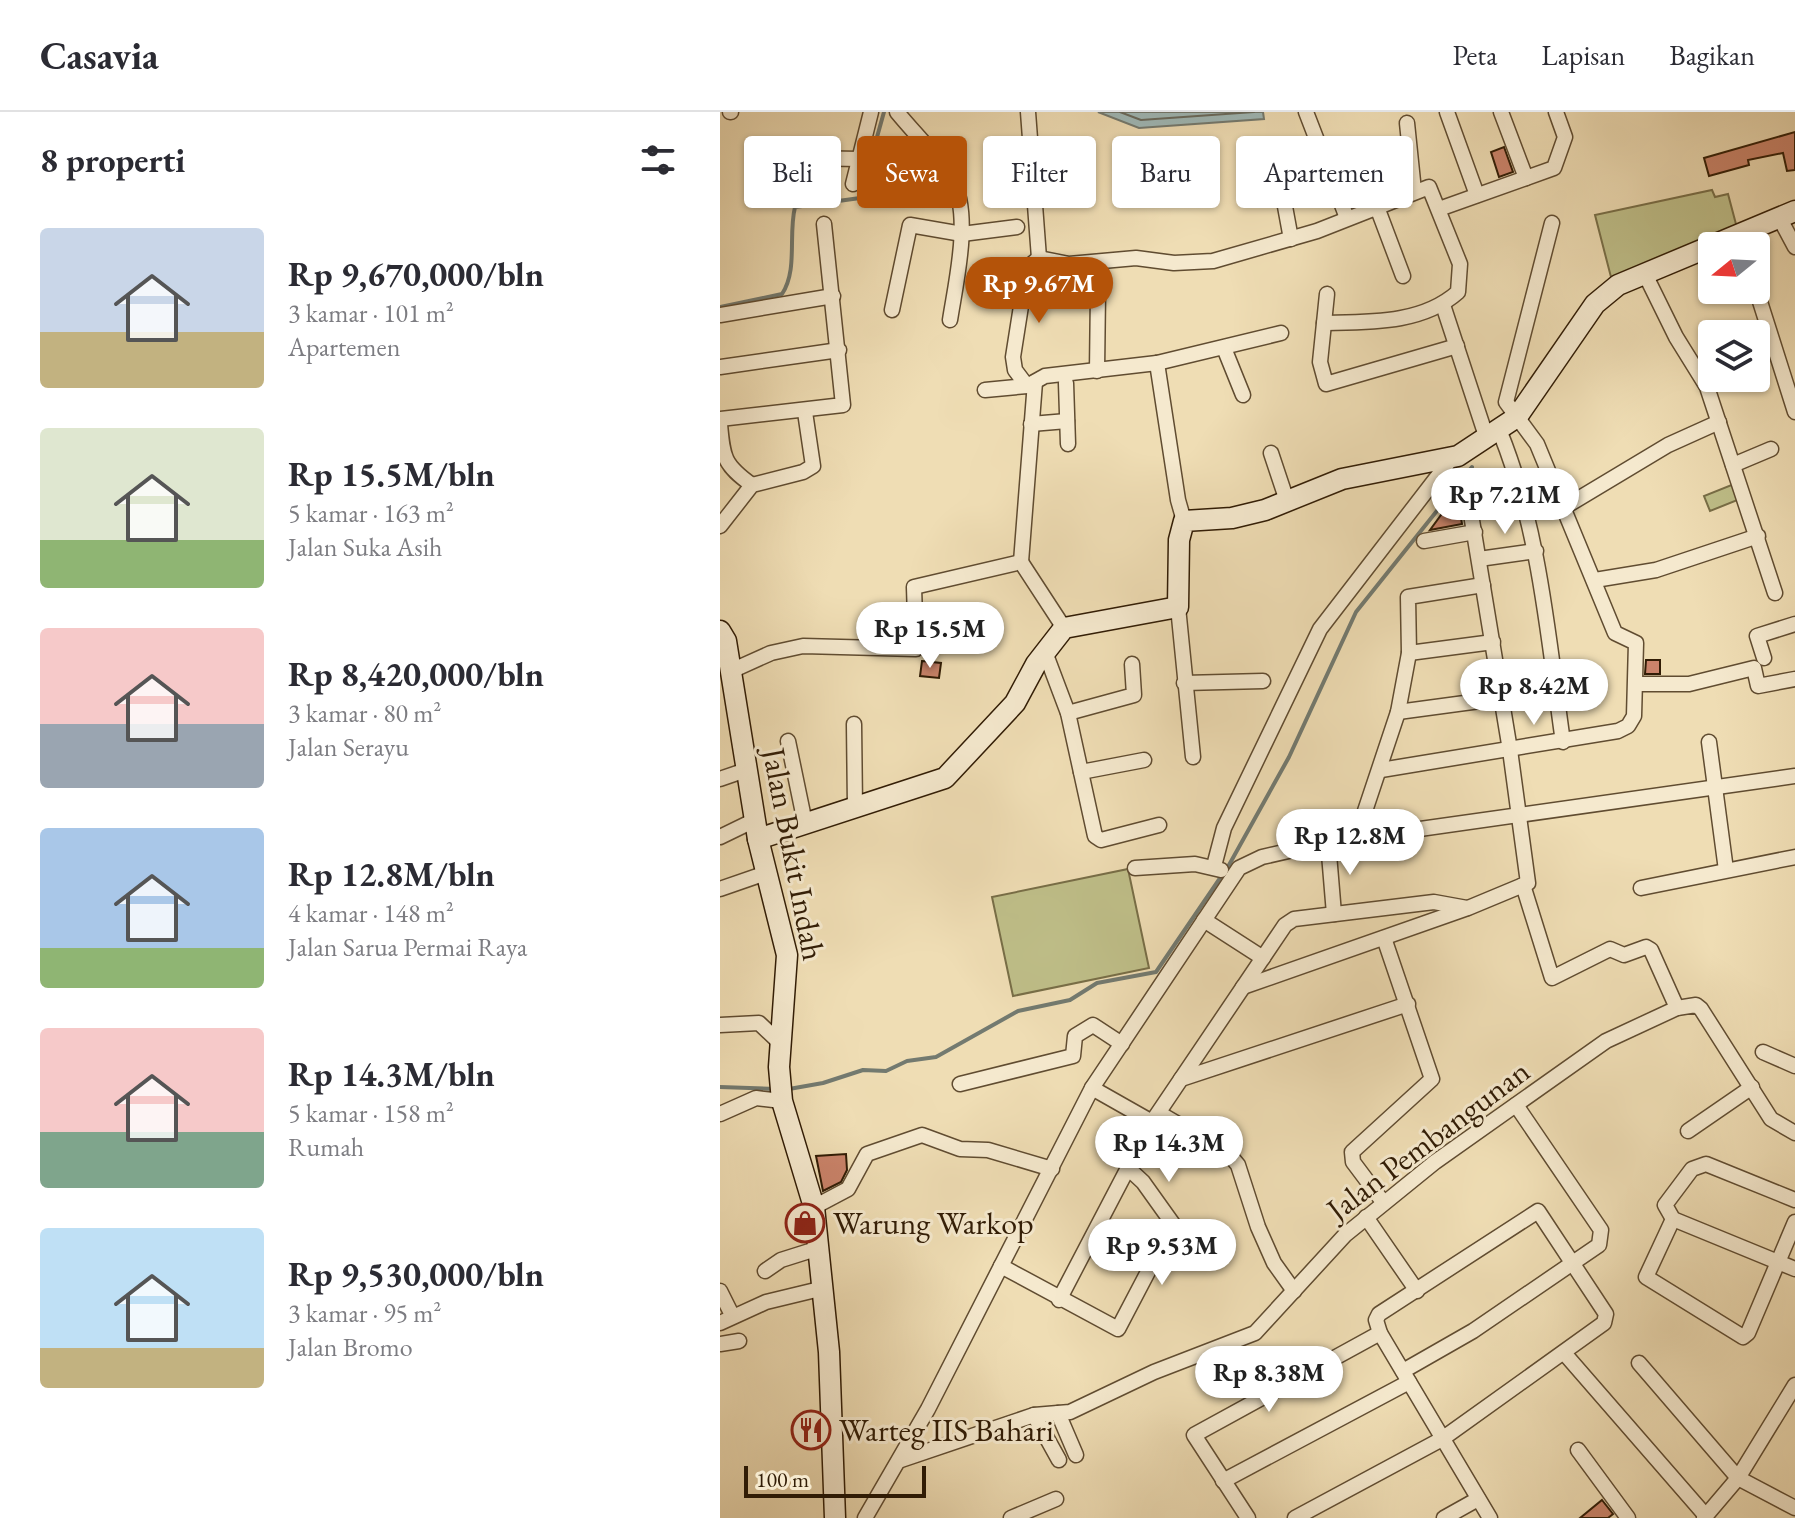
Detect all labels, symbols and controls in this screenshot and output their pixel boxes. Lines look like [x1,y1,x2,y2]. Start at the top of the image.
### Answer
text: Casavia [40,31,159,80]
text: Peta [1452,37,1497,73]
text: Lapisan [1541,37,1625,73]
text: Bagikan [1669,37,1755,73]
chip: Beli [744,136,841,208]
chip: Sewa [857,136,967,208]
chip: Filter [983,136,1096,208]
chip: Baru [1112,136,1220,208]
chip: Apartemen [1236,136,1413,208]
text: 8 properti [40,138,185,182]
icon: filters [636,138,680,182]
north arrow [1698,232,1770,304]
map controls [1698,232,1770,392]
text: Rp 9,670,000/bln [288,252,544,296]
pin: Rp 9.67M [956,257,1122,325]
icon: home [104,260,200,356]
text: Rp 9.67M [983,266,1095,300]
text: 3 kamar · 101 m² [288,296,454,330]
button: layers [1698,320,1770,392]
text: Apartemen [288,330,400,364]
text: Rp 15.5M/bln [288,452,495,496]
icon: home [104,460,200,556]
pin: Rp 7.21M [1422,468,1588,536]
text: Rp 7.21M [1449,477,1561,511]
text: 5 kamar · 163 m² [288,496,454,530]
text: Jalan Suka Asih [288,530,442,564]
pin: Rp 15.5M [847,602,1013,670]
text: Rp 15.5M [874,611,986,645]
text: Rp 8,420,000/bln [288,652,544,696]
pin: Rp 8.42M [1451,659,1617,727]
icon: home [104,660,200,756]
text: Rp 8.42M [1478,668,1590,702]
text: 3 kamar · 80 m² [288,696,441,730]
text: Jalan Serayu [288,730,409,764]
street label: Jalan Bukit Indah [752,741,835,964]
pin: Rp 12.8M [1267,809,1433,877]
text: Rp 12.8M [1294,818,1406,852]
text: Rp 12.8M/bln [288,852,495,896]
icon: home [104,860,200,956]
text: 4 kamar · 148 m² [288,896,454,930]
text: Jalan Sarua Permai Raya [288,930,527,964]
street label: Jalan Pembangunan [1316,1050,1538,1232]
text: Rp 14.3M/bln [288,1052,495,1096]
icon: home [104,1060,200,1156]
text: 5 kamar · 158 m² [288,1096,454,1130]
pin: Rp 14.3M [1086,1116,1252,1184]
text: Rp 14.3M [1113,1125,1225,1159]
text: Rumah [288,1130,364,1164]
shop icon: Warung Warkop [784,1202,826,1244]
place label: Warung Warkop [833,1202,1034,1244]
pin: Rp 9.53M [1079,1219,1245,1287]
text: Rp 9.53M [1106,1228,1218,1262]
text: Rp 9,530,000/bln [288,1252,544,1296]
icon: home [104,1260,200,1356]
text: 3 kamar · 95 m² [288,1296,441,1330]
text: Jalan Bromo [288,1330,413,1364]
pin: Rp 8.38M [1186,1346,1352,1414]
text: Rp 8.38M [1213,1355,1325,1389]
restaurant icon: Warteg IIS Bahari [790,1409,832,1451]
place label: Warteg IIS Bahari [839,1409,1054,1451]
scale bar [744,1462,926,1498]
text: 100 m [756,1465,809,1494]

